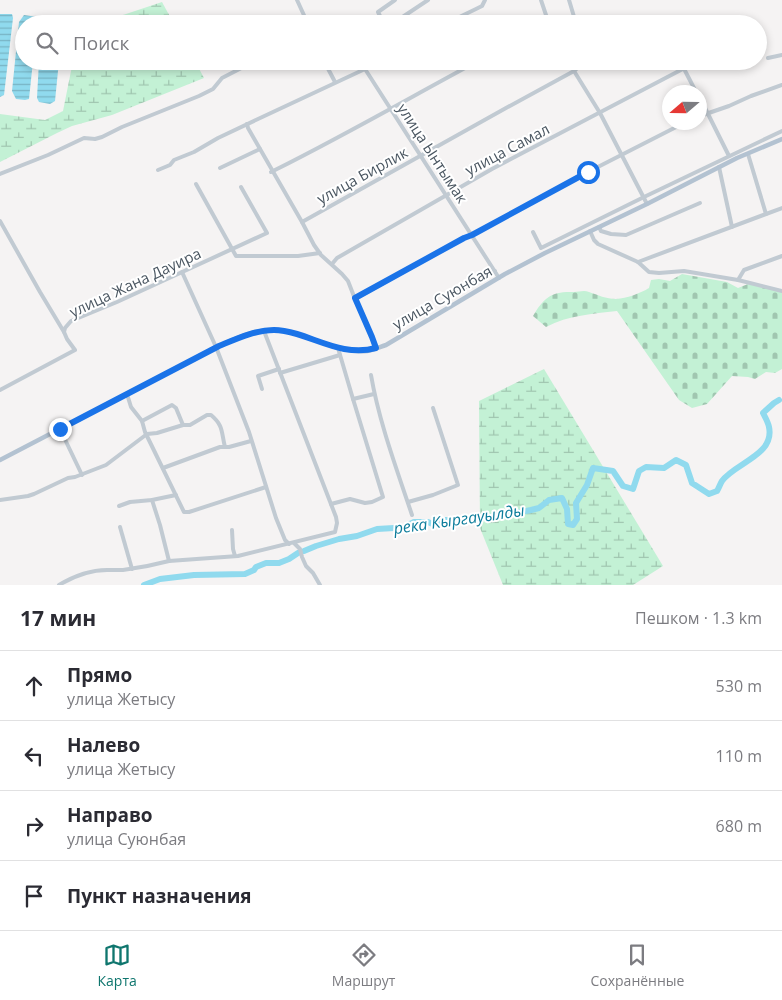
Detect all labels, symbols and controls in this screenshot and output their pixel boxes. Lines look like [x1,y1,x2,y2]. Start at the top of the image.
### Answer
search box [15,15,767,70]
icon: search [33,29,61,57]
text: Поиск [73,30,129,56]
north arrow [662,85,707,130]
street label: улица Ынтымак [393,99,473,207]
street label: улица Самал [461,118,553,180]
street label: улица Бирлик [313,142,411,208]
route start [577,161,600,184]
street label: улица Жана Дауира [66,243,204,321]
street label: улица Суюнбая [389,260,495,334]
route end [49,418,72,441]
water label: река Кыргауылды [391,499,526,539]
text: 17 мин [20,604,96,632]
text: Пешком · 1.3 km [635,607,762,629]
text: Прямо [67,662,132,688]
icon: ahead [20,672,48,700]
text: 530 m [716,675,762,697]
text: улица Жетысу [67,688,175,710]
text: Налево [67,732,140,758]
icon: left [20,742,48,770]
text: 110 m [716,745,762,767]
text: улица Жетысу [67,758,175,780]
text: Направо [67,802,153,828]
icon: right [20,812,48,840]
text: 680 m [716,815,762,837]
text: улица Суюнбая [67,828,186,850]
icon: arrive [20,882,48,910]
text: Пункт назначения [67,883,252,909]
tab: Карта [98,941,137,990]
tab: Маршрут [332,941,395,990]
tab: Сохранённые [590,941,684,990]

